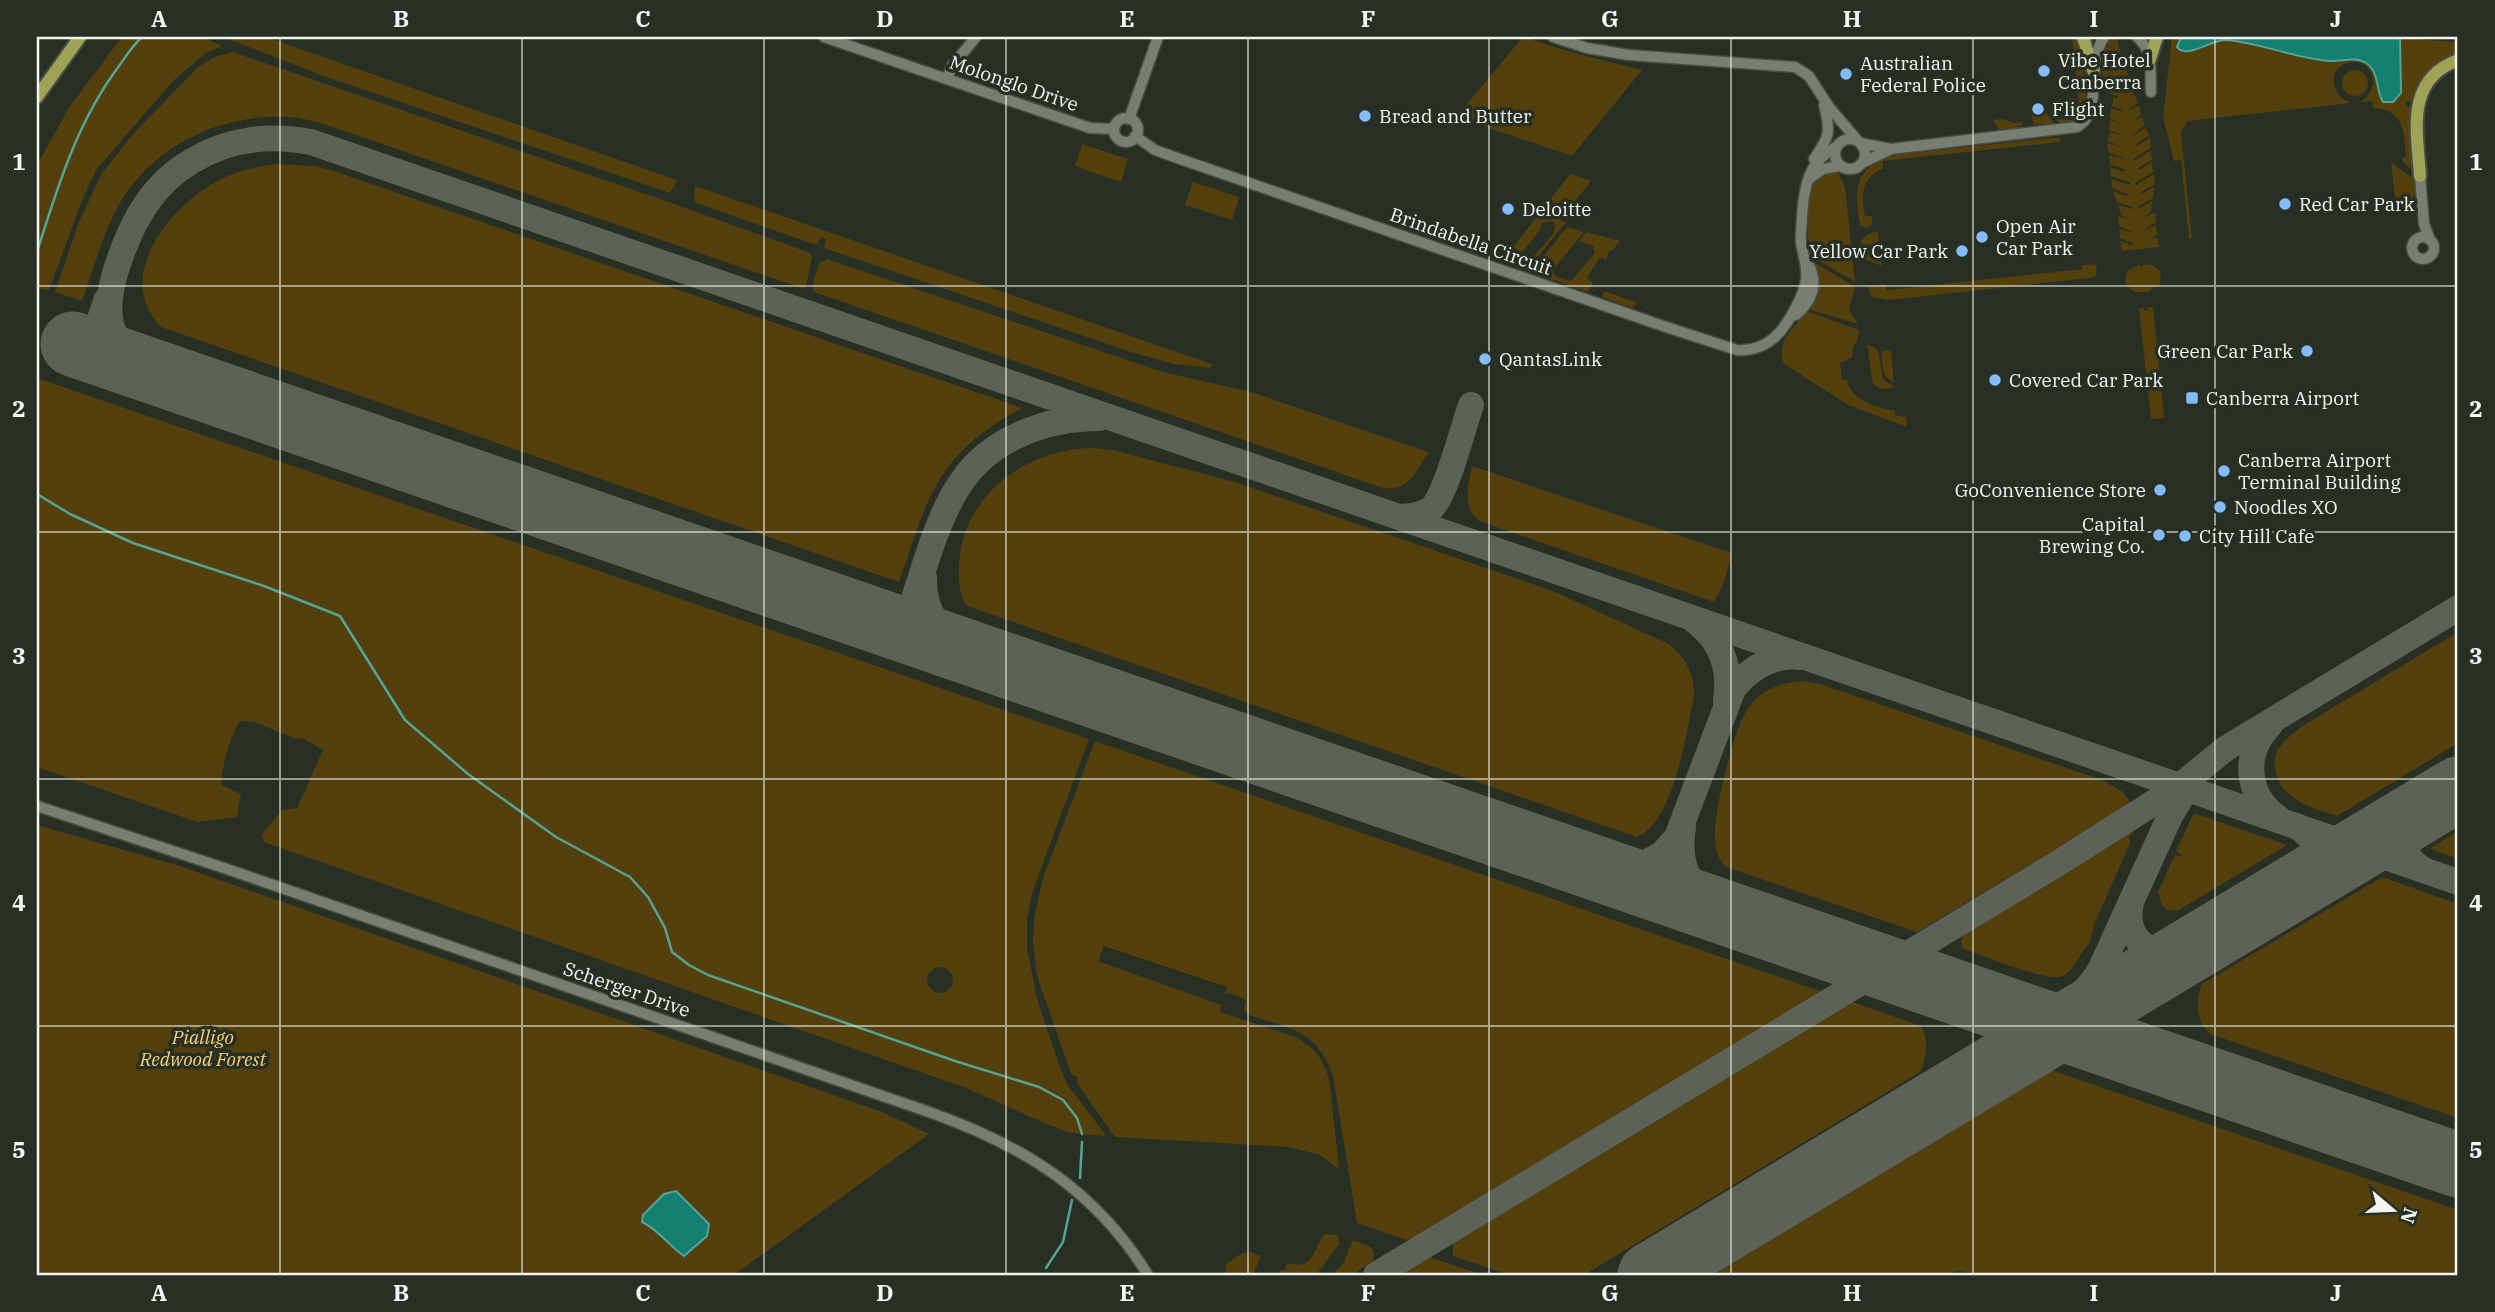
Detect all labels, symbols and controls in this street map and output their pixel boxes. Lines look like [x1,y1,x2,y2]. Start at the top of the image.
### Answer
text: A [151,3,167,33]
text: B [393,3,409,33]
text: C [635,3,651,33]
text: D [876,3,894,33]
text: E [1119,3,1135,33]
text: F [1361,3,1375,33]
text: G [1601,3,1619,33]
text: H [1843,3,1861,33]
text: I [2090,3,2098,33]
text: J [2330,3,2342,33]
place label: Vibe Hotel Canberra [2058,48,2151,94]
street label: Molonglo Drive [946,50,1082,116]
place label: Australian Federal Police [1860,51,1986,97]
marker: Vibe Hotel Canberra [2036,63,2052,79]
marker: Australian Federal Police [1838,66,1854,82]
place label: Flight [2052,97,2105,121]
marker: Flight [2030,101,2046,117]
place label: Bread and Butter [1379,104,1532,128]
marker: Bread and Butter [1357,108,1373,124]
text: 1 [12,146,26,176]
text: 1 [2469,146,2483,176]
place label: Red Car Park [2299,192,2415,216]
marker: Red Car Park [2277,196,2293,212]
place label: Deloitte [1522,197,1591,221]
marker: Deloitte [1500,201,1516,217]
street label: Brindabella Circuit [1387,202,1556,280]
place label: Open Air Car Park [1996,214,2076,260]
marker: Open Air Car Park [1974,229,1990,245]
place label: Yellow Car Park [1809,239,1948,263]
marker: Yellow Car Park [1954,243,1970,259]
place label: Green Car Park [2157,339,2293,363]
marker: Green Car Park [2299,343,2315,359]
place label: QantasLink [1499,347,1602,371]
marker: QantasLink [1477,351,1493,367]
place label: Covered Car Park [2009,368,2163,392]
marker: Covered Car Park [1987,372,2003,388]
place label: Canberra Airport [2206,386,2360,410]
marker: Canberra Airport [2184,390,2200,406]
text: 2 [12,393,26,423]
text: 2 [2469,393,2483,423]
place label: Canberra Airport Terminal Building [2238,448,2402,494]
marker: Canberra Airport Terminal Building [2216,463,2232,479]
place label: GoConvenience Store [1955,478,2146,502]
marker: GoConvenience Store [2152,482,2168,498]
place label: Noodles XO [2234,495,2338,519]
marker: Noodles XO [2212,499,2228,515]
place label: Capital Brewing Co. [2039,512,2145,558]
place label: City Hill Cafe [2199,524,2314,548]
marker: Capital Brewing Co. [2151,527,2167,543]
marker: City Hill Cafe [2177,528,2193,544]
text: 3 [12,640,26,670]
text: 3 [2469,640,2483,670]
text: 4 [12,887,26,917]
text: 4 [2469,887,2483,917]
street label: Scherger Drive [560,956,694,1022]
park label: Pialligo Redwood Forest [139,1025,267,1071]
text: 5 [12,1134,26,1164]
text: 5 [2469,1134,2483,1164]
north arrow [2358,1176,2428,1246]
text: N [2395,1205,2423,1227]
text: A [151,1277,167,1307]
text: B [393,1277,409,1307]
text: C [635,1277,651,1307]
text: D [876,1277,894,1307]
text: E [1119,1277,1135,1307]
text: F [1361,1277,1375,1307]
text: G [1601,1277,1619,1307]
text: H [1843,1277,1861,1307]
text: I [2090,1277,2098,1307]
text: J [2330,1277,2342,1307]

